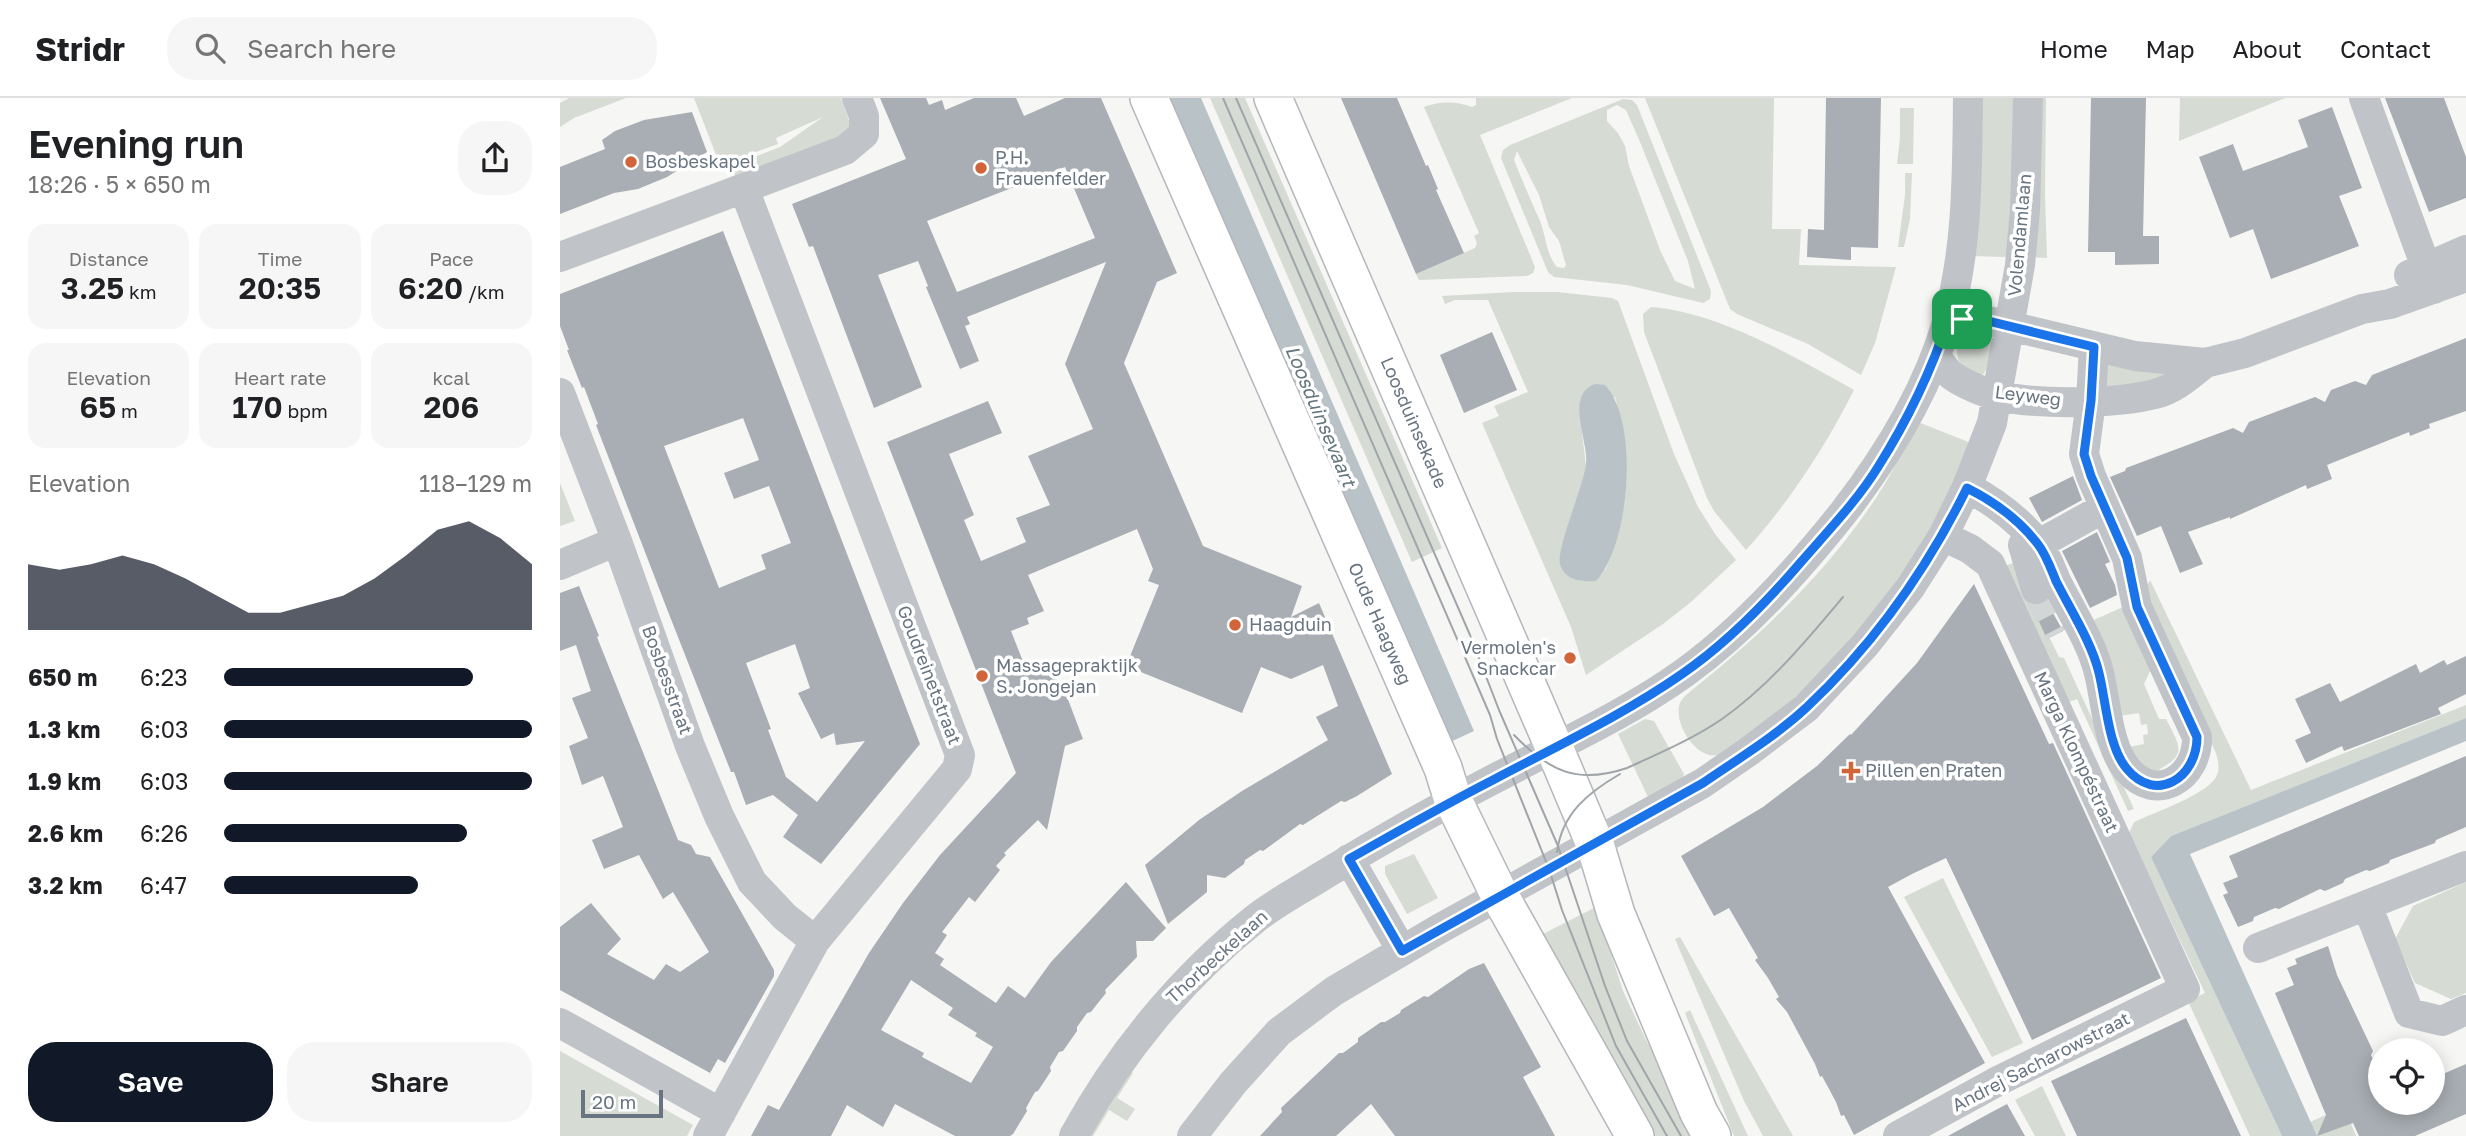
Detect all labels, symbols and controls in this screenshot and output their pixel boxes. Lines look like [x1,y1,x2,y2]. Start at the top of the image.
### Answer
search box [167,17,657,80]
text: Stridr [35,29,125,68]
icon: search [191,29,229,67]
text: Search here [247,33,396,64]
text: Home [2040,34,2108,63]
text: Map [2146,34,2195,63]
text: About [2233,34,2302,63]
text: Contact [2340,34,2431,63]
text: Evening run [28,121,244,166]
button: share [458,121,532,195]
place label: P.H. Frauenfelder [995,146,1106,189]
place label: Bosbeskapel [645,150,756,172]
marker: Bosbeskapel [623,154,639,170]
marker: P.H. Frauenfelder [973,160,989,176]
text: 18:26 · 5 × 650 m [28,170,211,198]
street label: Volendamlaan [2003,173,2035,297]
text: Distance [69,247,149,270]
text: Time [258,247,302,270]
text: Pace [429,247,474,270]
text: 3.25 [61,270,124,306]
text: 20:35 [239,270,321,306]
text: 6:20 [398,270,463,306]
text: km [124,280,157,303]
text: /km [463,280,505,303]
pin [1932,289,1992,349]
icon: arrive [1943,300,1981,338]
water label: Loosduinsevaart [1281,342,1363,492]
street label: Loosduinsekade [1376,353,1453,491]
text: Elevation [66,366,151,389]
text: Heart rate [234,366,326,389]
text: kcal [433,366,470,389]
street label: Leyweg [1994,380,2062,410]
text: 65 [80,389,116,425]
text: 170 [232,389,283,425]
text: 206 [423,389,479,425]
text: m [116,399,138,422]
text: bpm [283,399,328,422]
text: Elevation [28,469,130,497]
text: 118–129 m [419,469,532,497]
street label: Oude Haagweg [1344,559,1417,688]
street label: Goudreinetstraat [893,602,967,747]
place label: Haagduin [1249,613,1332,635]
marker: Haagduin [1227,617,1243,633]
street label: Bosbesstraat [638,622,698,737]
place label: Vermolen's Snackcar [1460,636,1556,679]
marker: Vermolen's Snackcar [1562,650,1578,666]
place label: Massagepraktijk S. Jongejan [996,654,1138,697]
text: 650 m [28,663,97,691]
text: 6:23 [140,663,188,691]
marker: Massagepraktijk S. Jongejan [974,668,990,684]
street label: Marga Klompéstraat [2030,668,2124,836]
text: 1.3 km [28,715,100,743]
text: 6:03 [140,715,189,743]
place label: Pillen en Praten [1865,759,2002,781]
marker: Pillen en Praten [1843,763,1859,779]
text: 1.9 km [28,767,101,795]
text: 6:03 [140,767,189,795]
text: 2.6 km [28,819,103,847]
text: 6:26 [140,819,188,847]
text: 3.2 km [28,871,103,899]
text: 6:47 [140,871,187,899]
street label: Thorbeckelaan [1161,905,1272,1008]
street label: Andrej Sacharowstraat [1948,1007,2133,1116]
map controls [2368,1038,2445,1115]
button: locate [2368,1038,2445,1115]
button: Save [28,1042,273,1122]
button: Share [287,1042,532,1122]
scale bar [581,1087,663,1119]
text: 20 m [592,1090,636,1113]

